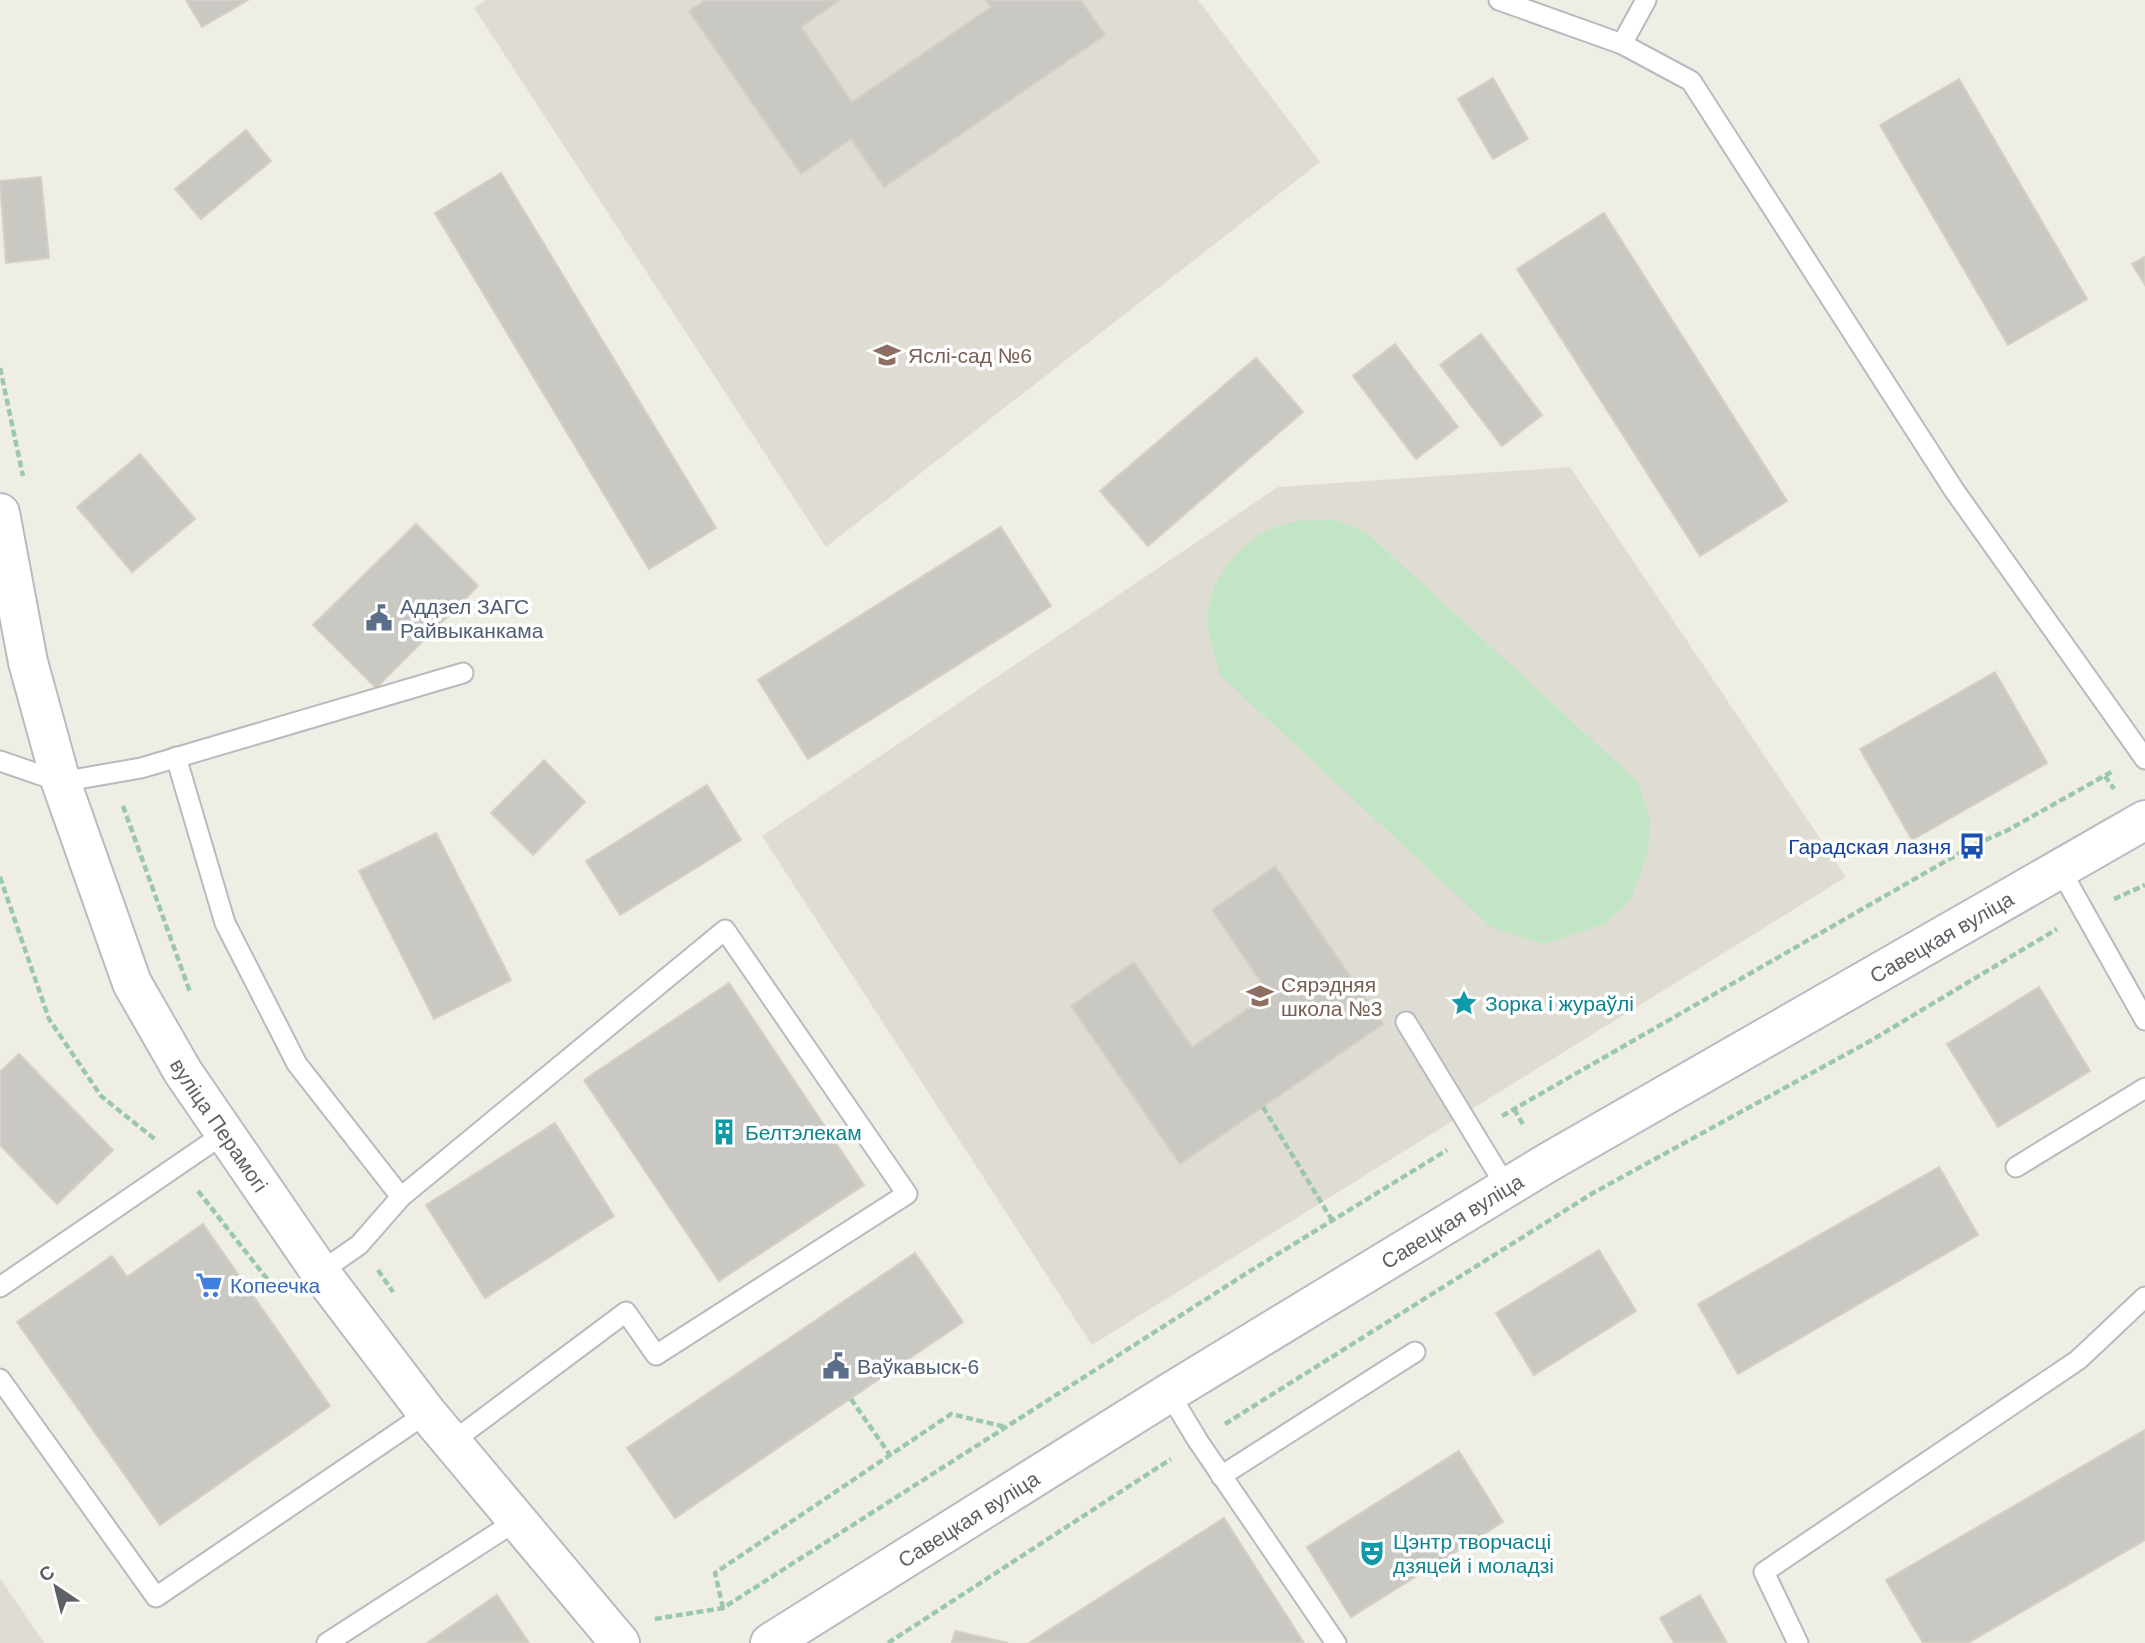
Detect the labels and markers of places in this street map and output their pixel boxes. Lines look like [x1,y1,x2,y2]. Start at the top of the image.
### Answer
school or university icon: Яслі-сад №6 [872,340,902,370]
place label: Яслі-сад №6 [908,344,1032,367]
place label: Аддзел ЗАГС Райвыканкама [400,595,544,642]
public building icon: Аддзел ЗАГС Райвыканкама [364,603,394,633]
bus stop icon: Гарадская лазня [1957,831,1987,861]
place label: Гарадская лазня [1788,835,1951,858]
place label: Сярэдняя школа №3 [1281,973,1382,1020]
school or university icon: Сярэдняя школа №3 [1245,981,1275,1011]
place icon: Зорка і жураўлі [1449,988,1479,1018]
place label: Зорка і жураўлі [1485,992,1634,1015]
building icon: Белтэлекам [709,1117,739,1147]
place label: Белтэлекам [745,1121,862,1144]
supermarket icon: Копеечка [194,1270,224,1300]
place label: Копеечка [230,1274,321,1297]
public building icon: Ваўкавыск-6 [821,1351,851,1381]
place label: Ваўкавыск-6 [857,1355,979,1378]
place label: Цэнтр творчасці дзяцей і моладзі [1393,1530,1554,1577]
theatre icon: Цэнтр творчасці дзяцей і моладзі [1357,1538,1387,1568]

